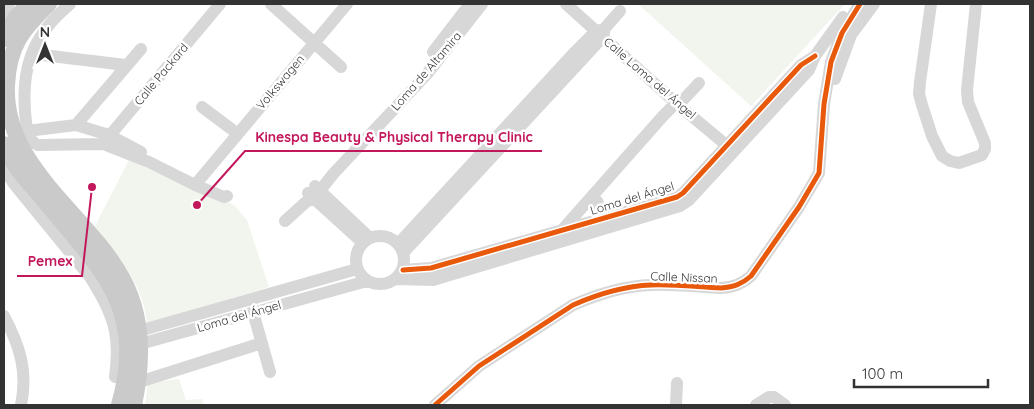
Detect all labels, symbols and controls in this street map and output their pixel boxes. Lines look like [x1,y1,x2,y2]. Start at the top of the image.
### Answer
north arrow [20,20,70,70]
text: N [40,23,50,41]
street label: Loma de Altamira [388,29,464,113]
street label: Calle Loma del Ángel [601,34,699,122]
street label: Calle Packard [131,40,191,108]
street label: Volkswagen [253,52,307,112]
callout: Kinespa Beauty & Physical Therapy Clinic [245,122,542,151]
text: Kinespa Beauty & Physical Therapy Clinic [255,128,533,146]
street label: Loma del Ángel [588,178,676,218]
callout: Pemex [17,247,82,276]
text: Pemex [28,252,72,270]
street label: Calle Nissan [650,268,718,286]
street label: Loma del Ángel [195,297,283,335]
scale bar [854,356,988,388]
text: 100 m [862,364,903,383]

